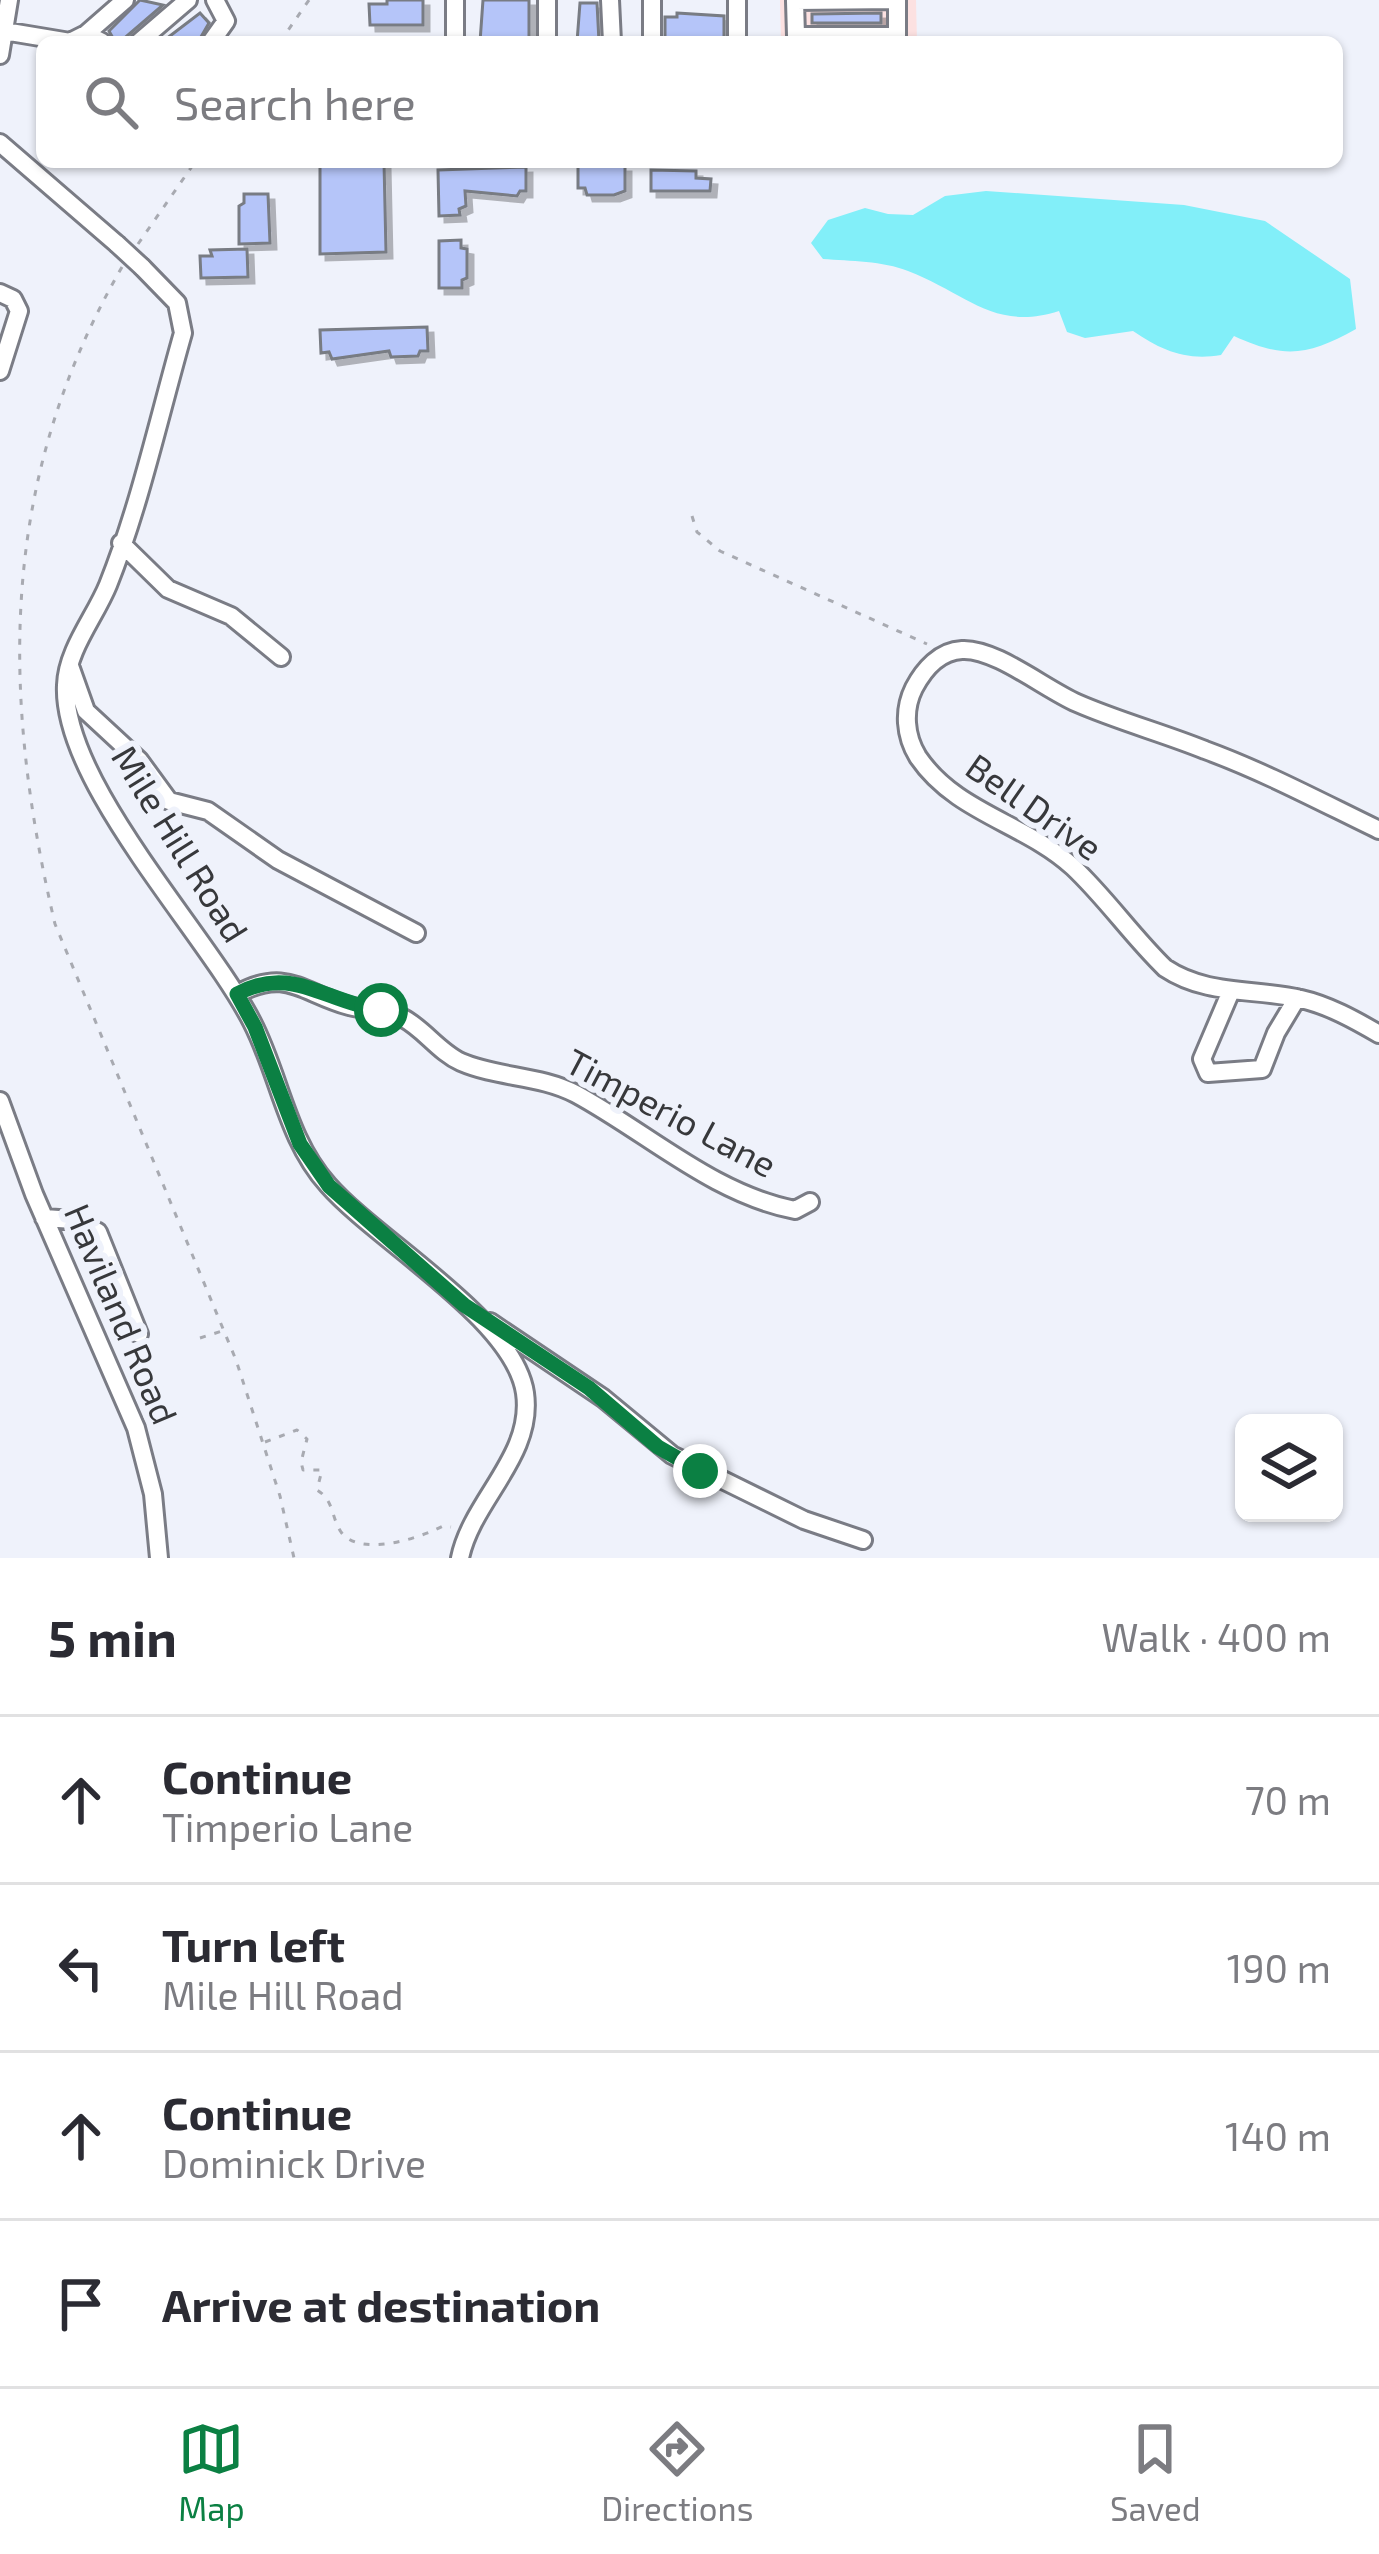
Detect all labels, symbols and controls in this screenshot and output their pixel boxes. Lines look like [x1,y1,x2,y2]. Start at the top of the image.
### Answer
search box [36,36,1343,168]
icon: search [78,69,144,135]
text: Search here [174,75,416,129]
street label: Mile Hill Road [104,737,259,949]
street label: Bell Drive [959,744,1111,868]
route start [354,983,408,1037]
street label: Timperio Lane [559,1038,784,1185]
street label: Haviland Road [57,1197,188,1430]
map controls [1235,1414,1343,1522]
button: layers [1235,1414,1343,1522]
route end [673,1444,727,1498]
text: 5 min [48,1606,177,1667]
text: Walk · 400 m [1102,1613,1331,1660]
text: Continue [162,1749,352,1803]
icon: ahead [48,1767,114,1833]
text: 70 m [1245,1776,1331,1823]
text: Timperio Lane [162,1803,413,1850]
text: Turn left [162,1917,345,1971]
icon: left [48,1935,114,2001]
text: 190 m [1227,1944,1331,1991]
text: Mile Hill Road [162,1971,404,2018]
text: Continue [162,2085,352,2139]
icon: ahead [48,2103,114,2169]
text: 140 m [1225,2112,1331,2159]
text: Dominick Drive [162,2139,426,2186]
icon: arrive [48,2271,114,2337]
text: Arrive at destination [162,2277,600,2331]
tab: Map [178,2416,245,2528]
tab: Directions [601,2416,753,2528]
tab: Saved [1110,2416,1201,2528]

